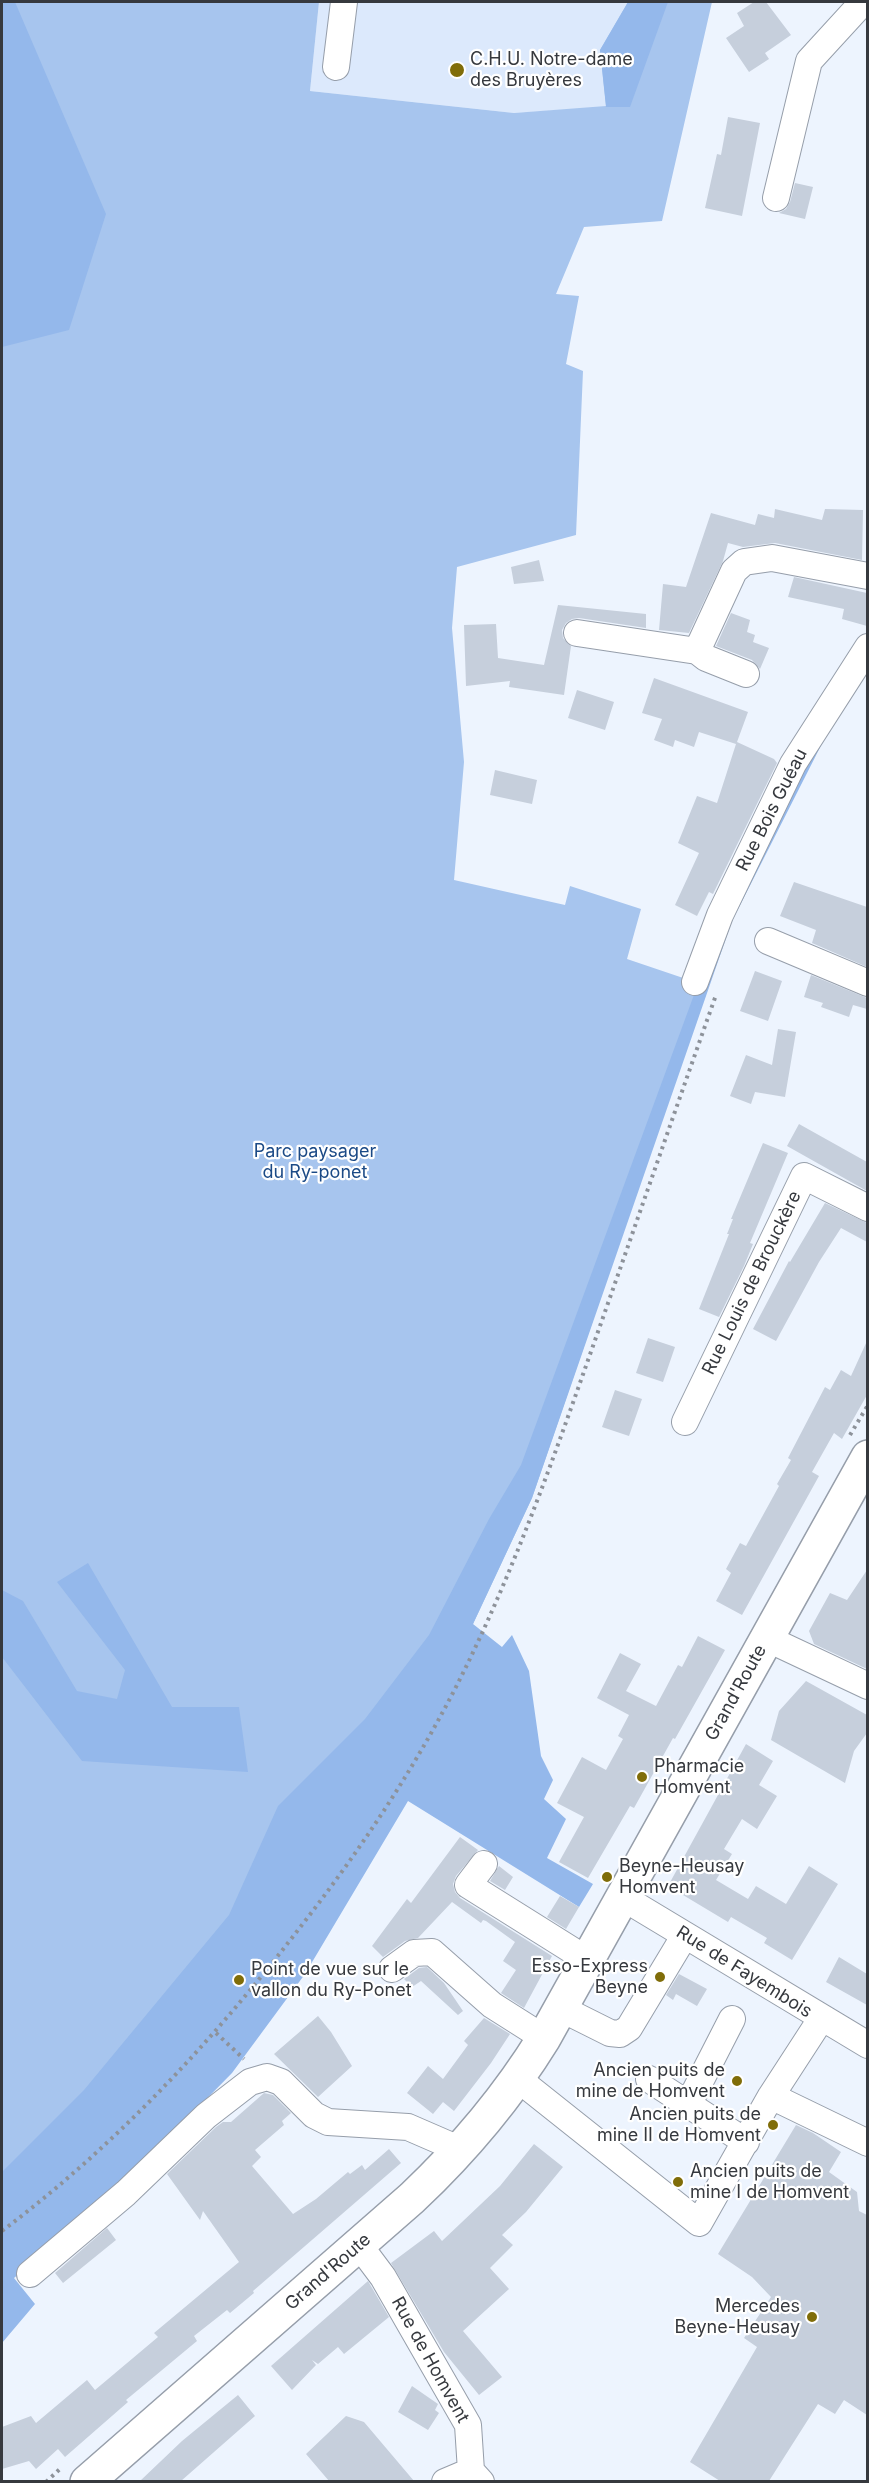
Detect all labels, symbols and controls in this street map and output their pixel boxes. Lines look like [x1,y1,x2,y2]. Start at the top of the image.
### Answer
place label: C.H.U. Notre-dame des Bruyères [470,49,633,92]
marker: C.H.U. Notre-dame des Bruyères [448,61,466,79]
street label: Rue Bois Guéau [732,745,812,875]
park label: Parc paysager du Ry-ponet [254,1141,376,1184]
street label: Rue Louis de Brouckère [698,1188,806,1378]
street label: Grand'Route [701,1641,771,1745]
place label: Pharmacie Homvent [654,1756,744,1798]
marker: Pharmacie Homvent [635,1770,649,1784]
place label: Beyne-Heusay Homvent [619,1856,744,1898]
marker: Beyne-Heusay Homvent [600,1870,614,1884]
street label: Rue de Fayembois [672,1921,816,2023]
place label: Esso-Express Beyne [531,1956,648,1998]
place label: Point de vue sur le vallon du Ry-Ponet [251,1959,412,2002]
marker: Esso-Express Beyne [653,1970,667,1984]
marker: Point de vue sur le vallon du Ry-Ponet [232,1973,246,1987]
place label: Ancien puits de mine de Homvent [576,2060,725,2102]
marker: Ancien puits de mine de Homvent [730,2074,744,2088]
place label: Ancien puits de mine II de Homvent [597,2104,761,2146]
marker: Ancien puits de mine II de Homvent [766,2118,780,2132]
place label: Ancien puits de mine I de Homvent [690,2161,849,2204]
marker: Ancien puits de mine I de Homvent [671,2175,685,2189]
street label: Grand'Route [281,2229,375,2315]
street label: Rue de Homvent [386,2293,474,2427]
place label: Mercedes Beyne-Heusay [675,2296,800,2338]
marker: Mercedes Beyne-Heusay [805,2310,819,2324]

